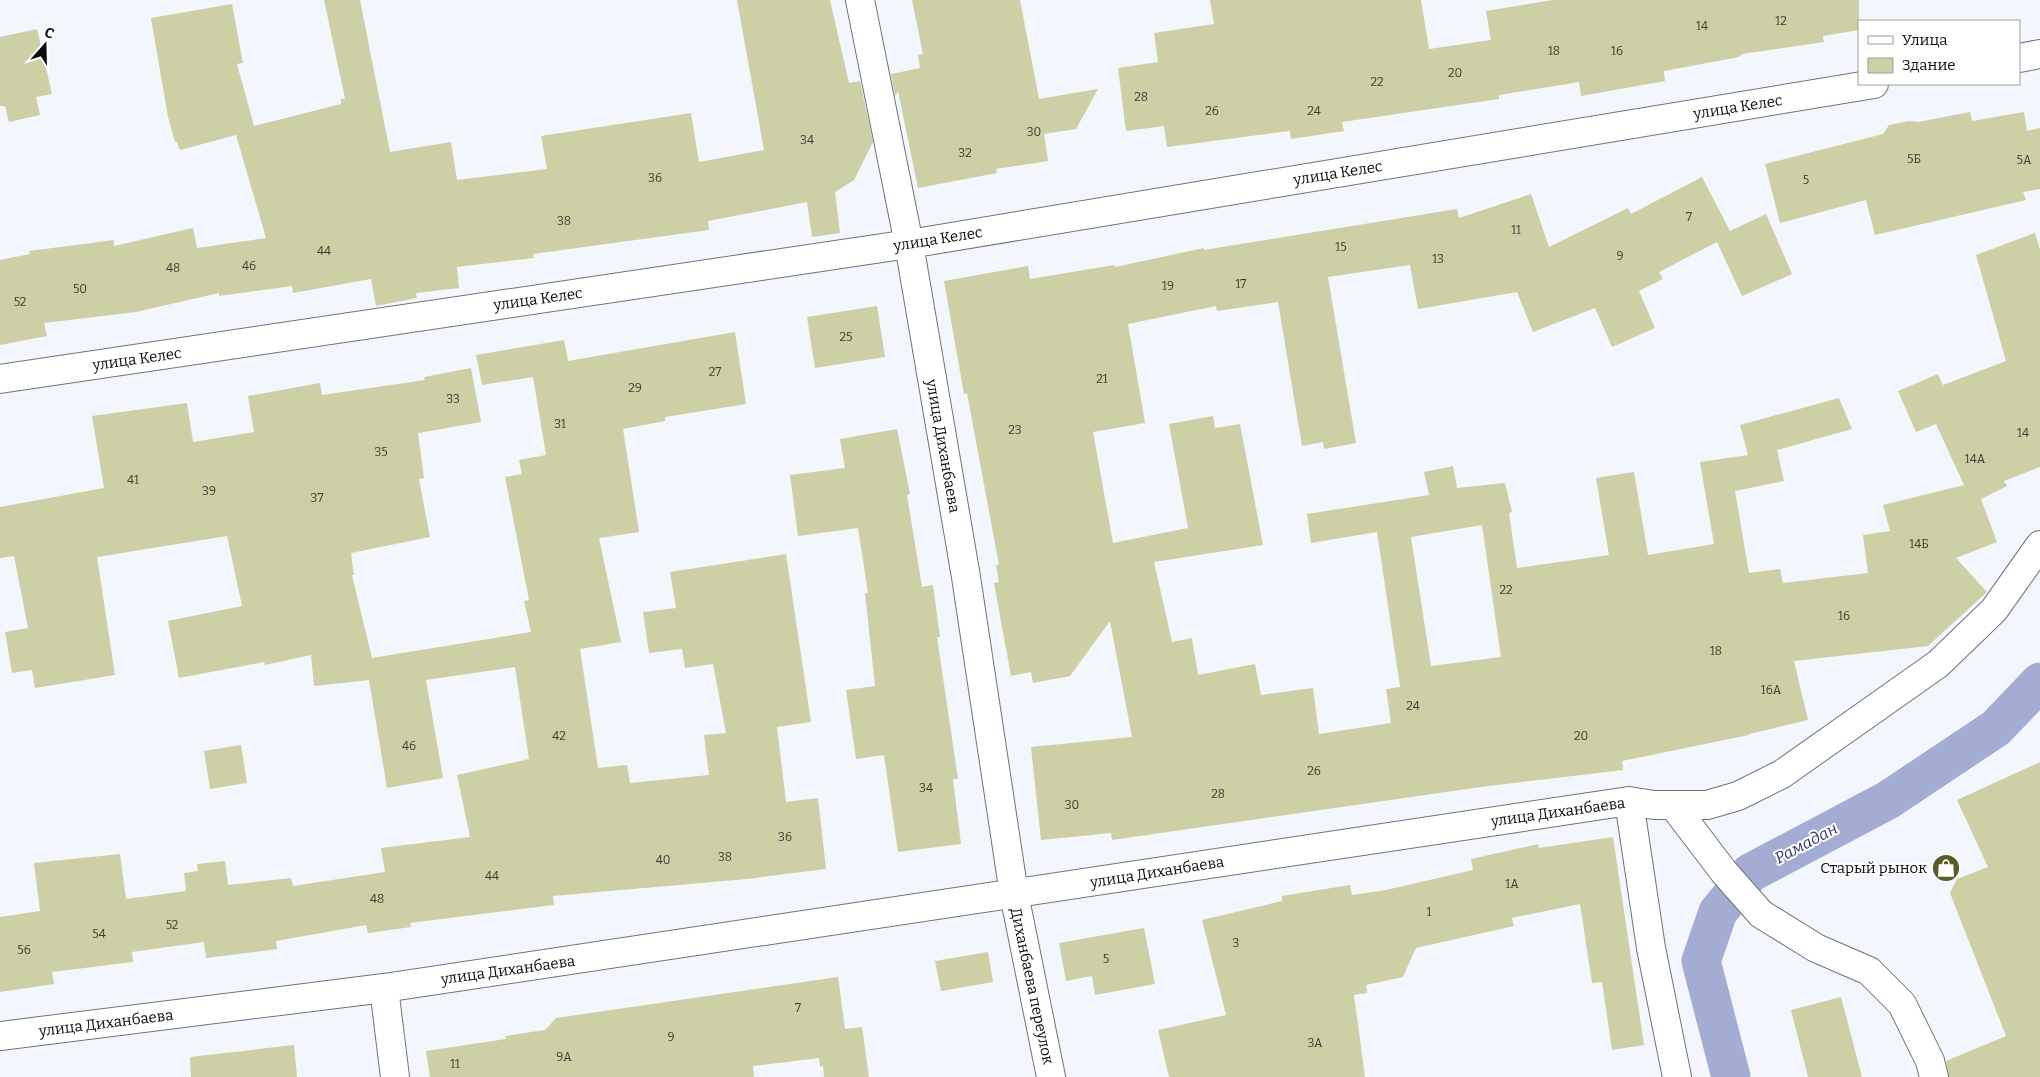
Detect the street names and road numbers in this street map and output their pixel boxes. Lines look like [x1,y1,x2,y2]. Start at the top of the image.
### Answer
street label: улица Келес [1691,91,1784,123]
street label: улица Келес [1291,157,1384,189]
street label: улица Келес [891,223,984,255]
street label: улица Келес [491,284,584,314]
street label: улица Келес [90,344,183,374]
street label: улица Диханбаева [922,377,964,514]
street label: улица Диханбаева [1489,794,1626,830]
street label: улица Диханбаева [1088,853,1225,892]
street label: Диханбаева переулок [1007,906,1057,1066]
street label: улица Диханбаева [439,952,576,988]
street label: улица Диханбаева [37,1006,174,1040]

